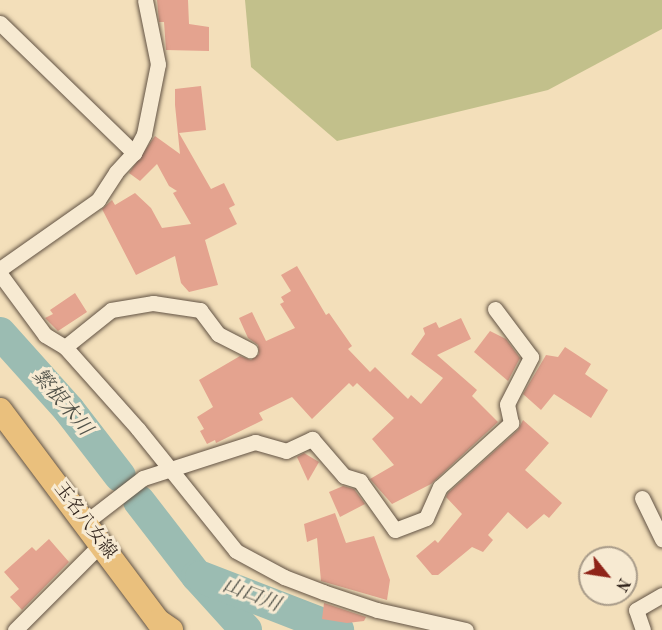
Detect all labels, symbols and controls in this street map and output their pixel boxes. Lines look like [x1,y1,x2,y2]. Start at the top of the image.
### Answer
water label: 繁根木川 [26,365,96,441]
street label: 玉名八女線 [49,479,121,563]
north arrow [578,546,638,606]
water label: 山口川 [219,574,283,618]
text: N [612,575,632,593]

